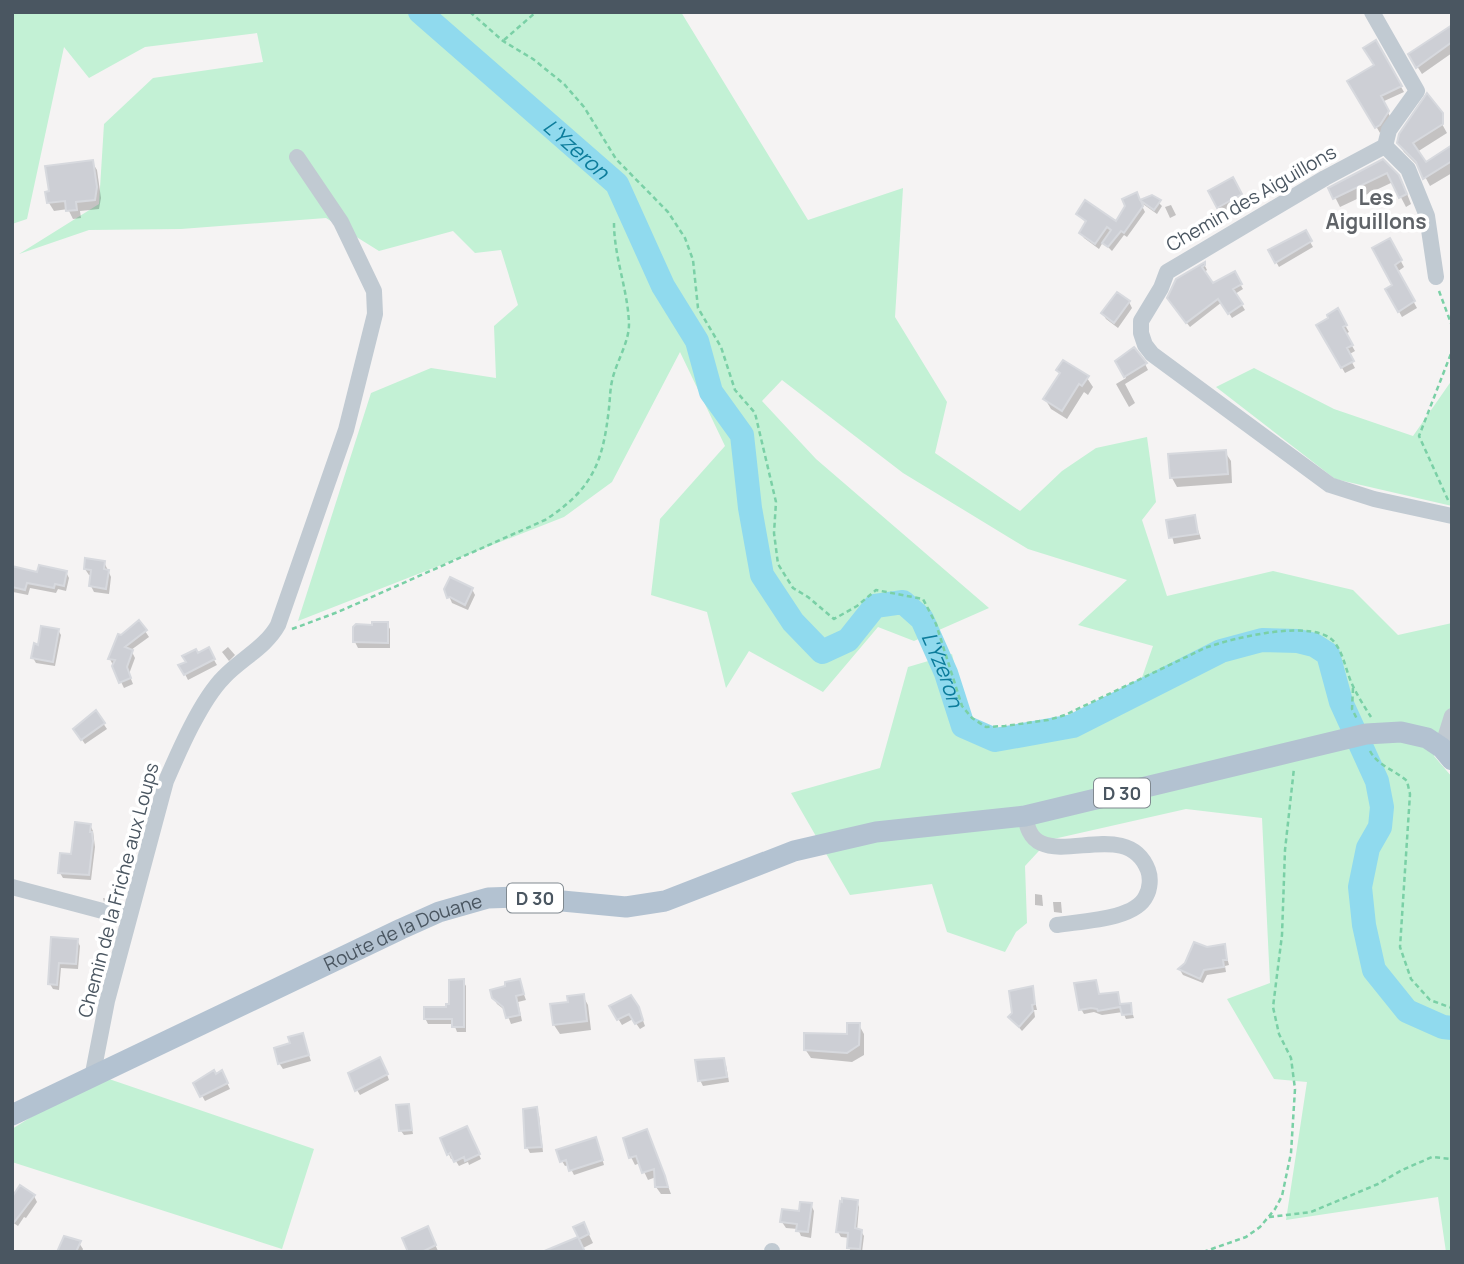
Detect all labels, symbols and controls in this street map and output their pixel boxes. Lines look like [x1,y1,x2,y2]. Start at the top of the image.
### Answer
water label: L'Yzeron [538,112,617,186]
street label: Chemin des Aiguillons [1161,139,1341,257]
district label: Les Aiguillons [1325,183,1427,235]
water label: L'Yzeron [915,627,970,712]
street label: Chemin de la Friche aux Loups [71,760,165,1020]
road number: D 30 [1094,778,1150,808]
road number: D 30 [507,884,563,912]
street label: Route de la Douane [319,887,485,977]

